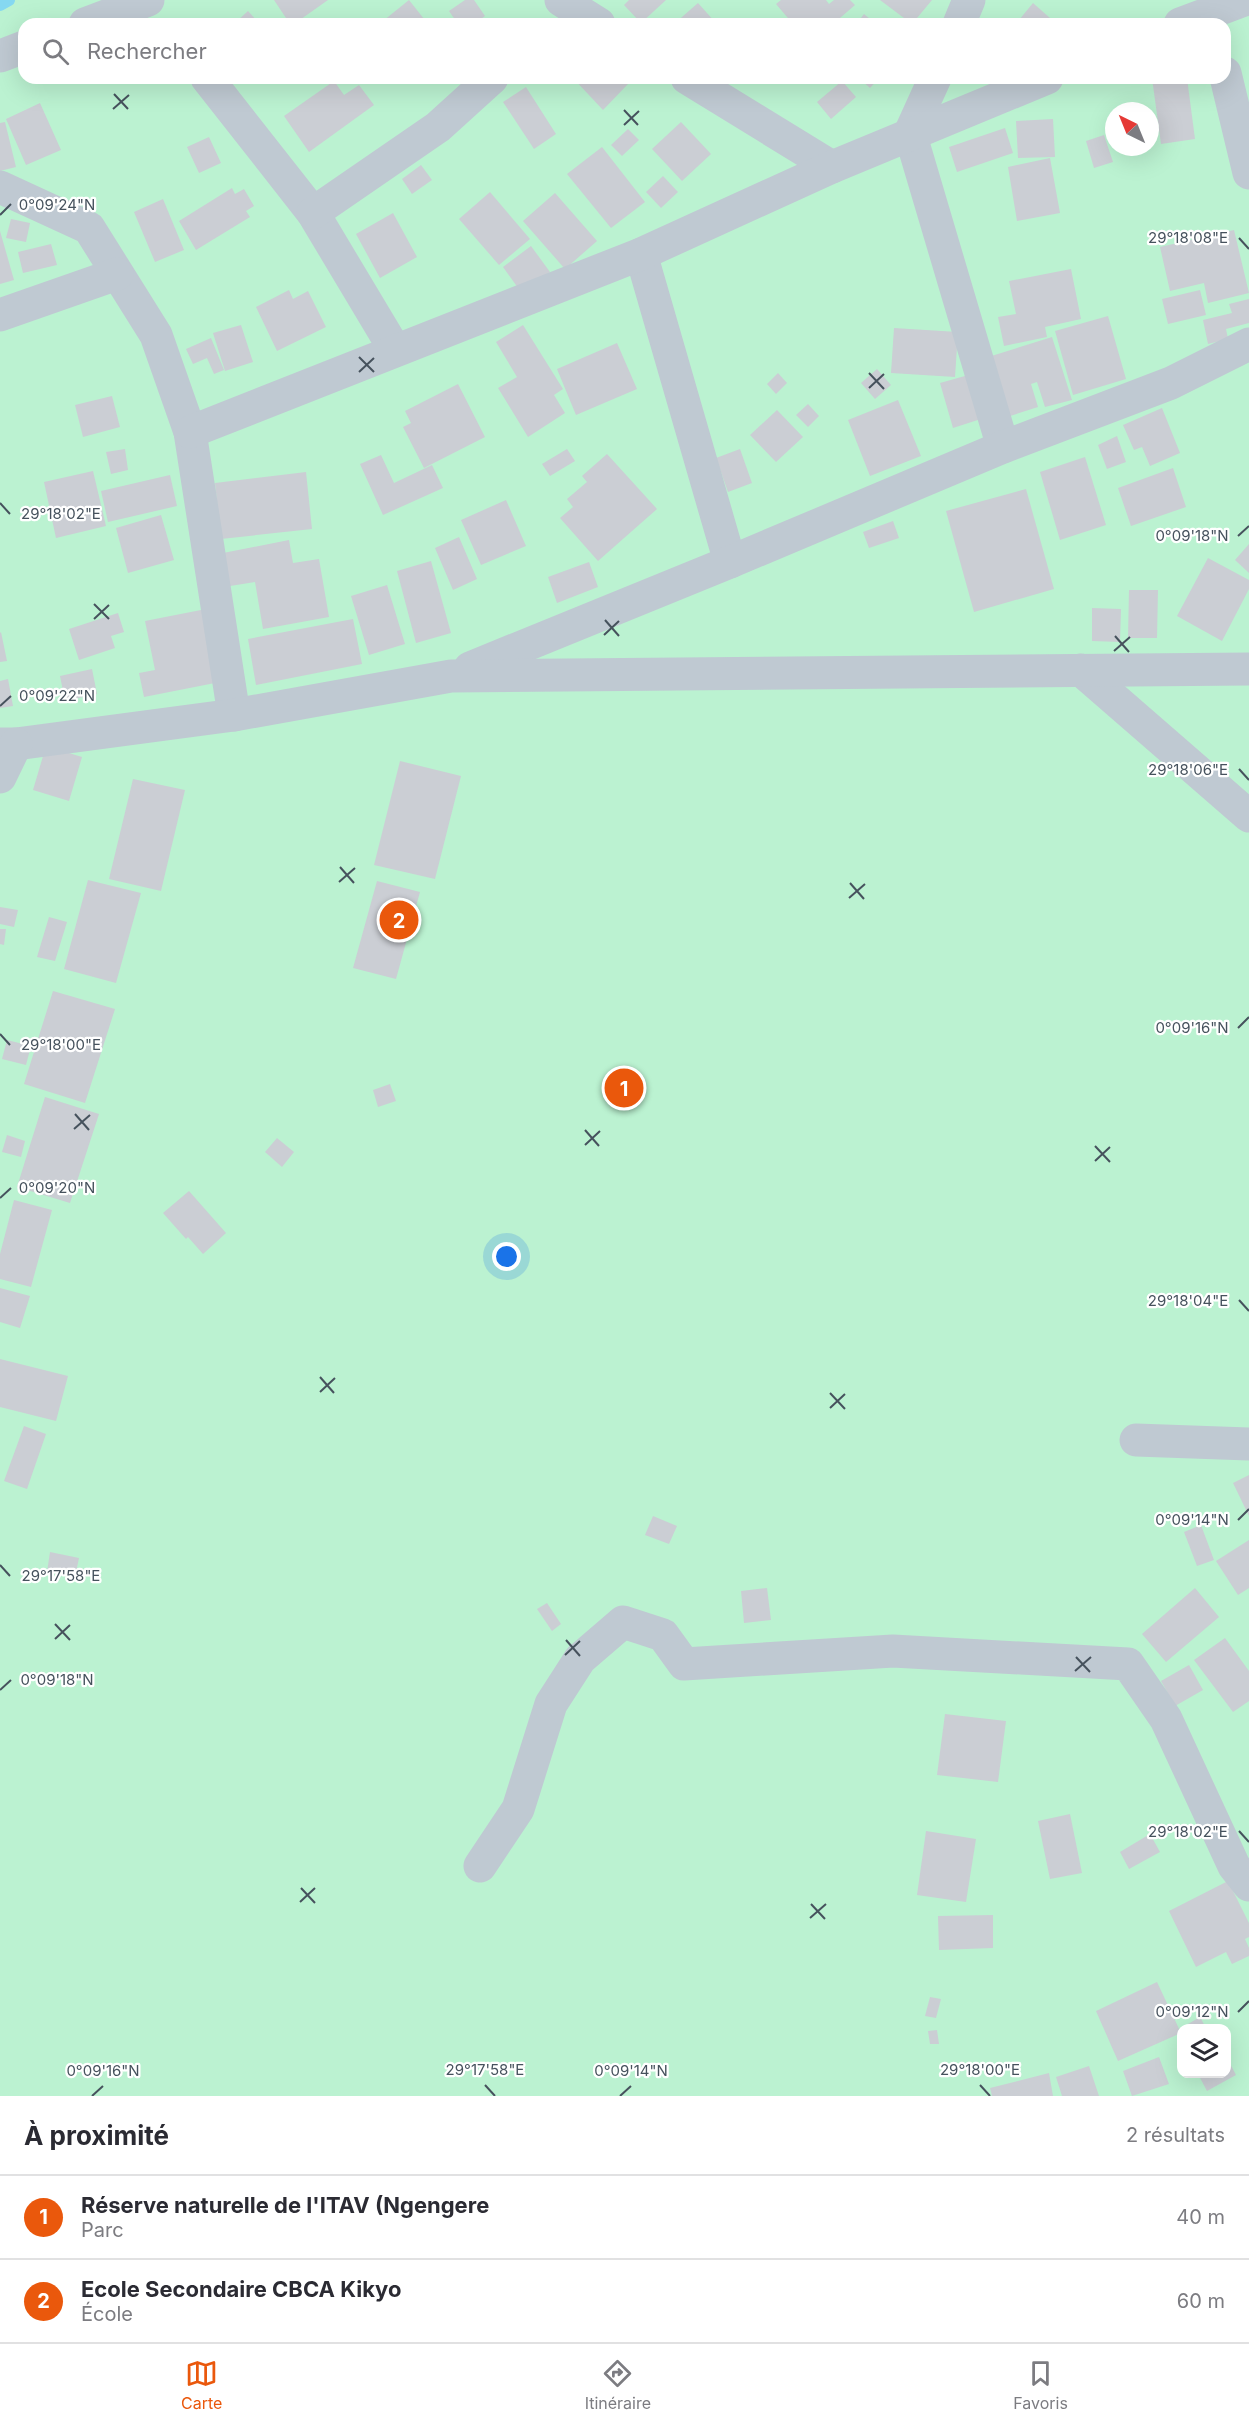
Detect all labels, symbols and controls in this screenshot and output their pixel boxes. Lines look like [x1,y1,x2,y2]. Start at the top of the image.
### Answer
search box [18,18,1231,84]
icon: search [39,35,72,68]
text: Rechercher [87,38,207,64]
north arrow [1105,102,1159,156]
text: 0°09'24"N [19,195,95,214]
text: 29°18'08"E [1148,228,1228,247]
text: 29°18'02"E [21,504,101,523]
text: 0°09'18"N [1155,526,1229,545]
text: 0°09'22"N [19,686,95,705]
text: 29°18'06"E [1148,760,1228,779]
pin: 2 [380,898,418,942]
text: 0°09'16"N [1155,1018,1229,1037]
text: 29°18'00"E [21,1035,101,1054]
pin: 1 [604,1066,644,1110]
text: 0°09'20"N [19,1178,95,1197]
your location [492,1242,521,1271]
text: 29°18'04"E [1148,1291,1228,1310]
text: 0°09'14"N [1155,1510,1229,1529]
text: 29°17'58"E [22,1566,100,1585]
text: 0°09'18"N [20,1670,94,1689]
text: 29°18'02"E [1148,1822,1228,1841]
text: 0°09'12"N [1155,2002,1229,2021]
map controls [1177,2024,1231,2078]
button: layers [1177,2024,1231,2078]
text: 29°17'58"E [446,2060,524,2079]
text: 29°18'00"E [940,2060,1020,2079]
text: 0°09'16"N [66,2061,140,2080]
text: 0°09'14"N [594,2061,668,2080]
text: À proximité [24,2120,169,2151]
text: 2 résultats [1126,2123,1225,2147]
text: Réserve naturelle de l'ITAV (Ngengere [81,2192,489,2218]
text: 1 [39,2205,48,2229]
text: 40 m [1176,2205,1225,2229]
text: Parc [81,2218,124,2242]
text: Ecole Secondaire CBCA Kikyo [81,2276,401,2302]
text: 2 [37,2289,50,2313]
text: 60 m [1177,2289,1225,2313]
text: École [81,2302,133,2326]
tab: Carte [181,2357,222,2413]
tab: Itinéraire [585,2357,651,2413]
tab: Favoris [1013,2357,1068,2413]

